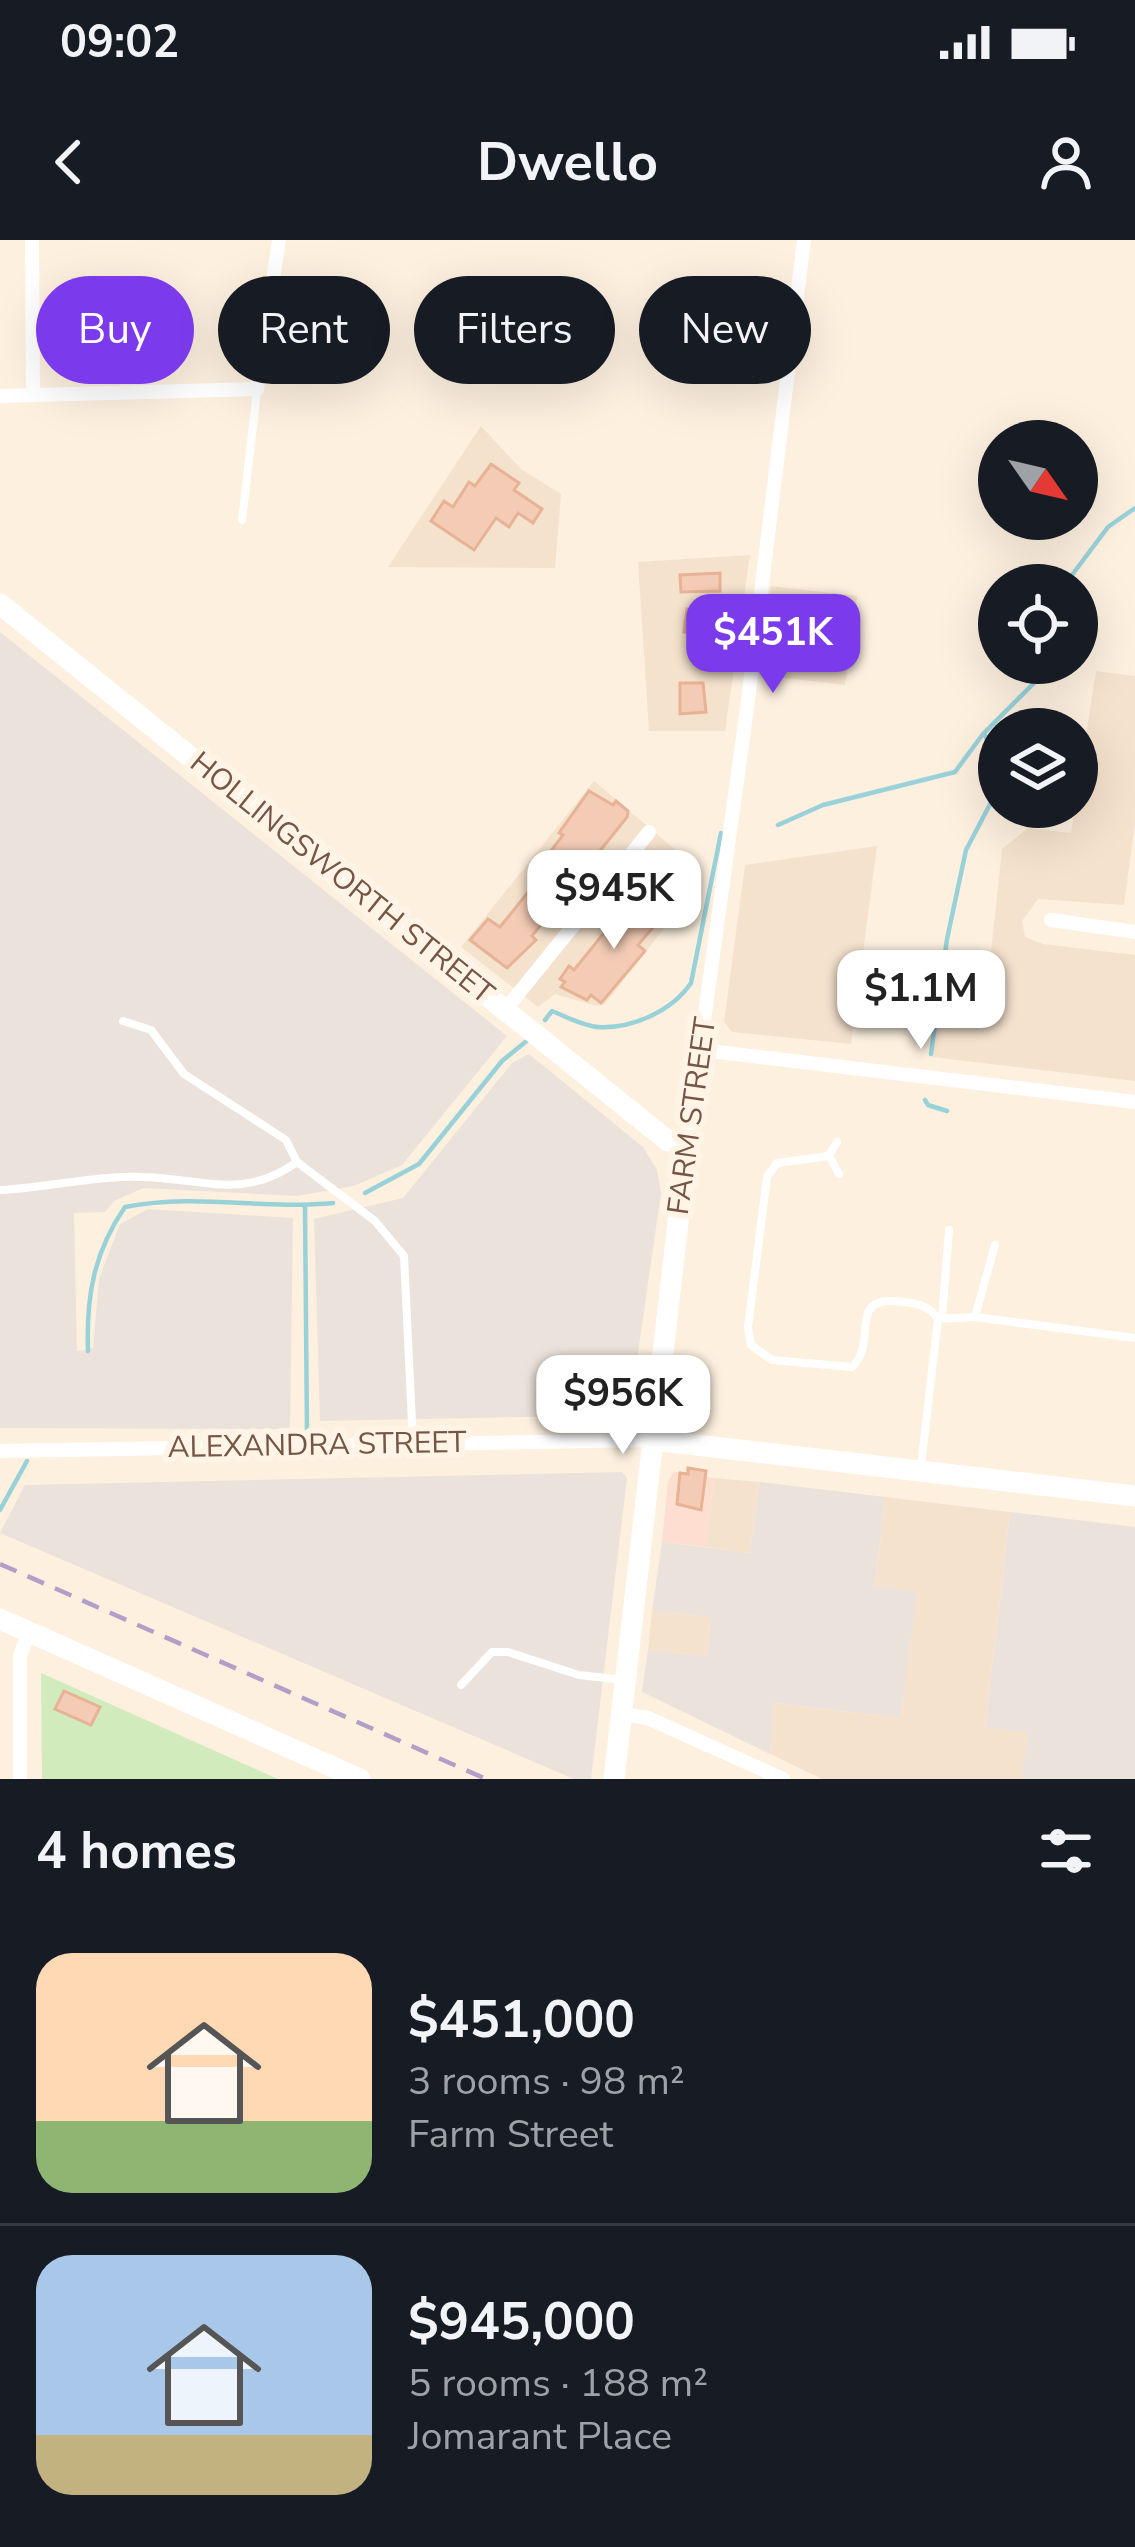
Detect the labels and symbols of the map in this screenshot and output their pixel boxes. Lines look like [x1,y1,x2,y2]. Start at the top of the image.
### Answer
north arrow [978,420,1098,540]
pin: $451K [689,594,857,696]
street label: HOLLINGSWORTH STREET [181,742,503,1014]
pin: $945K [530,850,698,952]
pin: $1.1M [837,950,1005,1052]
street label: FARM STREET [658,1015,726,1217]
pin: $956K [539,1355,707,1457]
street label: ALEXANDRA STREET [167,1422,467,1468]

